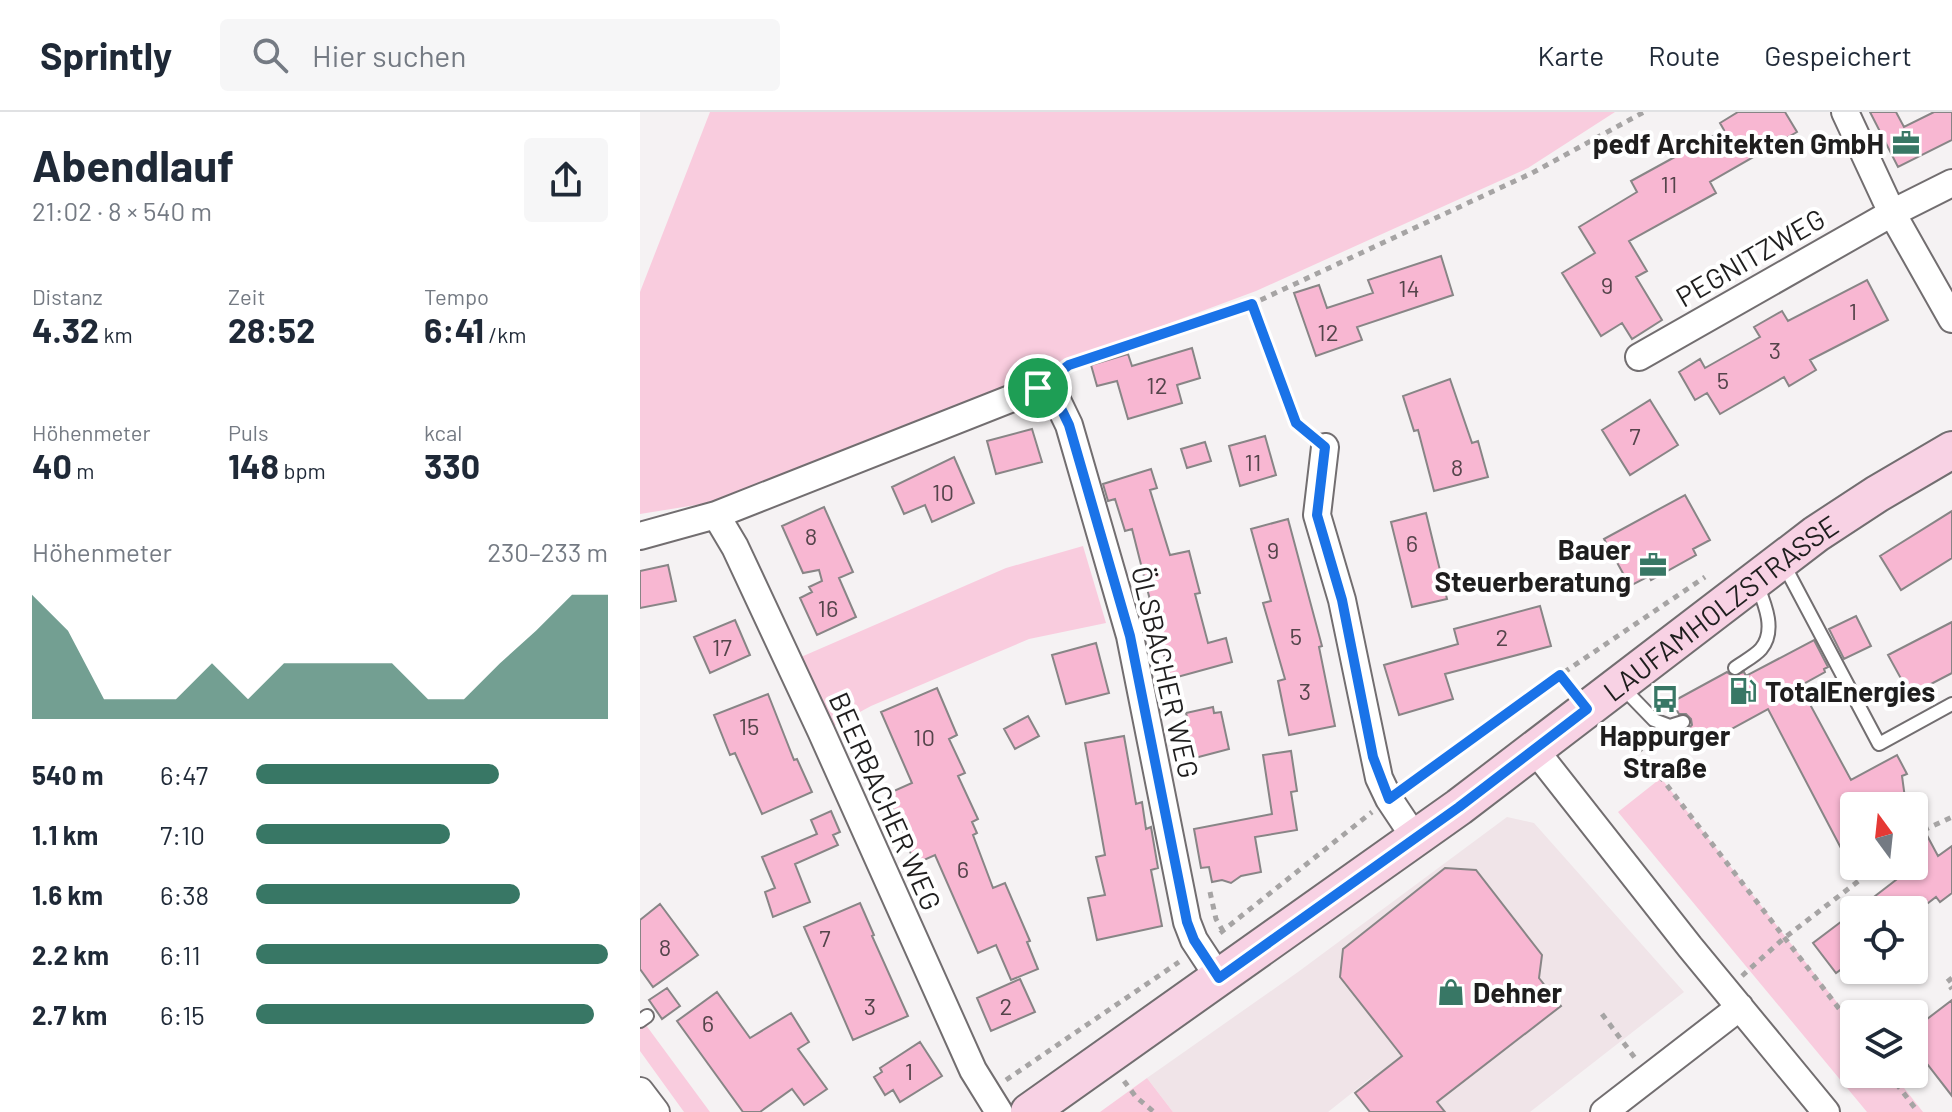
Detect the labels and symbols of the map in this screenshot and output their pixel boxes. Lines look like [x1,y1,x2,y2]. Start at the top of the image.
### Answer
place label: pedf Architekten GmbH [1593,126,1884,160]
office icon: pedf Architekten GmbH [1891,128,1921,158]
house number: 11 [1661,169,1677,198]
street label: PEGNITZWEG [1669,201,1831,313]
house number: 9 [1601,270,1613,299]
house number: 14 [1398,273,1420,302]
house number: 1 [1849,296,1857,325]
house number: 12 [1317,317,1339,346]
house number: 3 [1769,335,1781,364]
pin [1004,354,1072,422]
house number: 5 [1717,365,1729,394]
house number: 12 [1146,370,1168,399]
house number: 7 [1629,421,1641,450]
house number: 11 [1245,447,1261,476]
house number: 8 [1451,452,1463,481]
house number: 10 [932,477,954,506]
street label: LAUFAMHOLZSTRASSE [1596,507,1844,708]
house number: 8 [805,521,817,550]
house number: 6 [1406,528,1418,557]
place label: Bauer Steuerberatung [1434,532,1631,598]
house number: 9 [1267,535,1279,564]
office icon: Bauer Steuerberatung [1638,550,1668,580]
street label: ÖLSBACHER WEG [1125,563,1207,781]
house number: 16 [818,593,838,622]
house number: 5 [1290,621,1302,650]
house number: 2 [1496,622,1508,651]
house number: 17 [712,632,732,661]
place label: TotalEnergies [1765,674,1935,708]
house number: 3 [1299,676,1311,705]
fuel station icon: TotalEnergies [1728,676,1758,706]
bus stop icon: Happurger Straße [1650,684,1680,714]
street label: BEERBACHER WEG [823,687,949,915]
house number: 15 [739,711,759,740]
place label: Happurger Straße [1599,718,1731,784]
house number: 10 [913,722,935,751]
north arrow [1840,792,1928,880]
house number: 6 [957,854,969,883]
house number: 7 [819,923,831,952]
house number: 8 [659,932,671,961]
place label: Dehner [1473,975,1562,1009]
shop icon: Dehner [1436,977,1466,1007]
house number: 3 [864,991,876,1020]
house number: 2 [1000,991,1012,1020]
house number: 6 [702,1008,714,1037]
house number: 1 [905,1056,913,1085]

